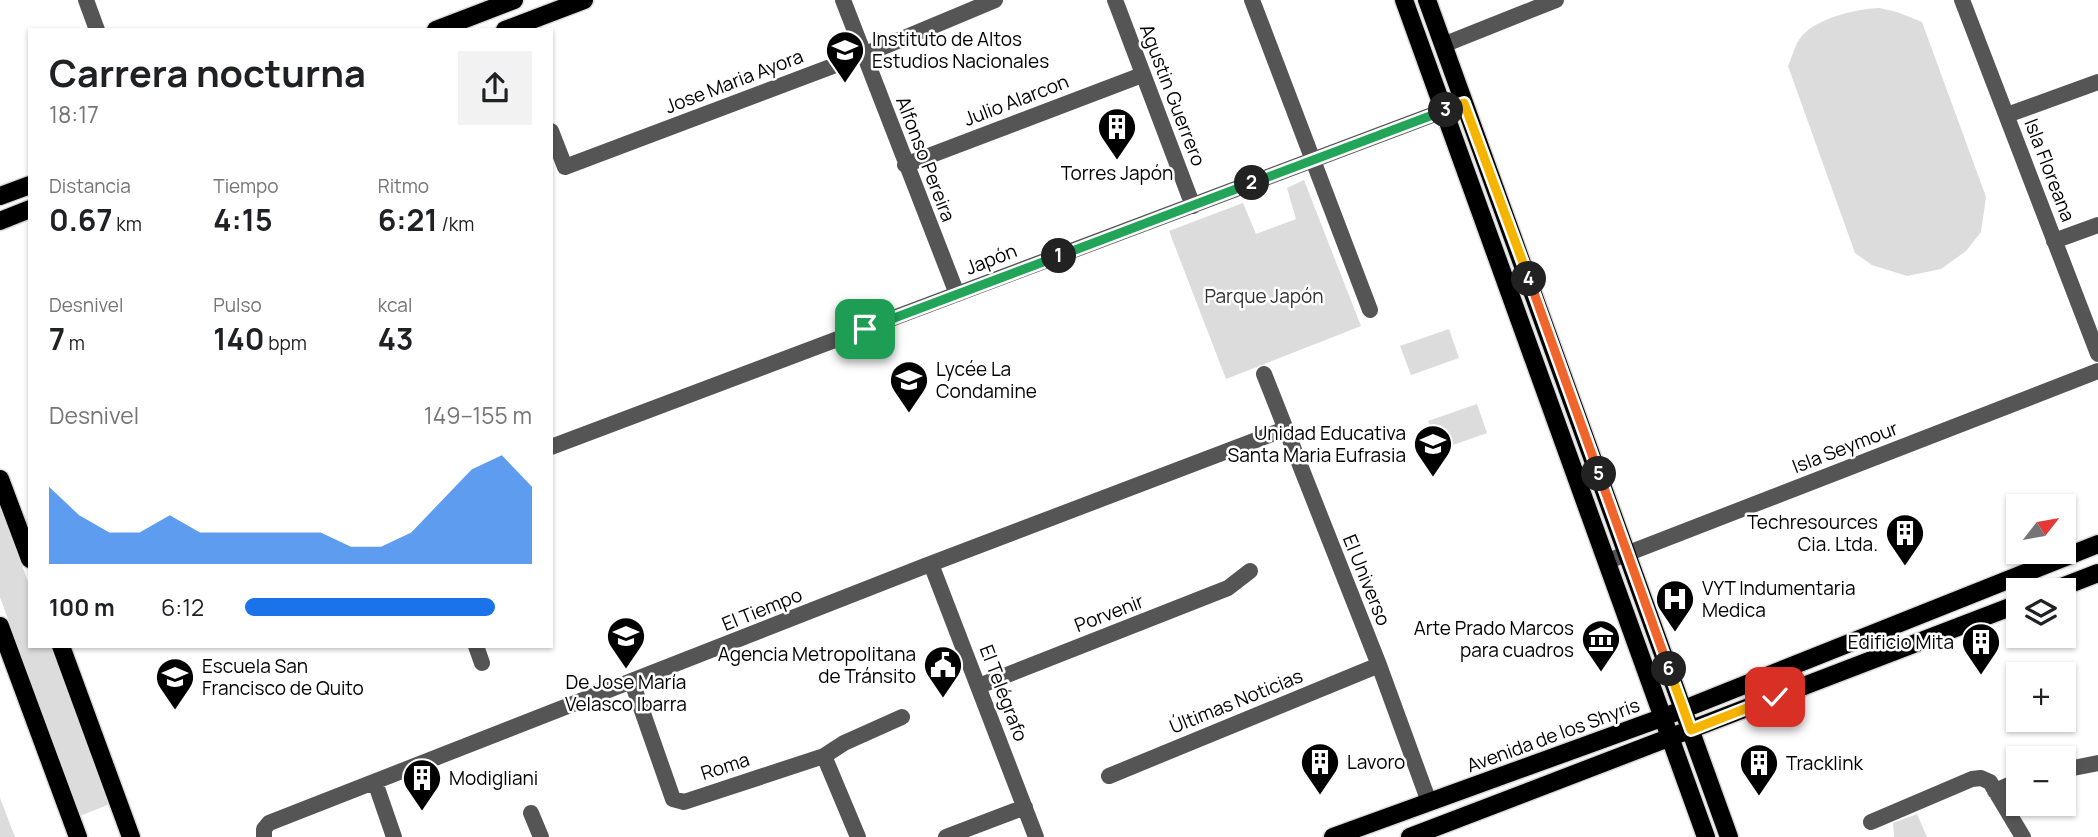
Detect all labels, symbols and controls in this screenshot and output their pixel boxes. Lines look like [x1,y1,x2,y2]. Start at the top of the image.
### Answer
street label: Agustin Guerrero [1134,20,1212,170]
place label: Instituto de Altos Estudios Nacionales [872,26,1049,74]
school or university icon: Instituto de Altos Estudios Nacionales [824,29,866,84]
street label: Jose Maria Ayora [661,43,807,119]
text: Carrera nocturna [49,46,366,98]
button: share [458,51,532,125]
street label: Julio Alarcon [960,68,1072,132]
pin: 3 [1428,92,1464,128]
street label: Alfonso Pereira [890,93,962,225]
text: 3 [1440,96,1451,122]
text: 18:17 [49,98,99,130]
building icon: Torres Japón [1096,106,1138,161]
street label: Isla Floreana [2018,115,2082,225]
place label: Torres Japón [1061,160,1173,186]
pin: 2 [1234,166,1270,200]
text: 2 [1246,169,1257,195]
text: Distancia [49,173,131,199]
text: Tiempo [213,173,279,199]
text: Ritmo [378,173,429,199]
text: 0.67 [49,199,113,240]
text: 4:15 [213,199,273,240]
text: 6:21 [378,199,438,240]
text: km [113,211,142,237]
text: /km [438,211,474,237]
street label: Japón [962,237,1020,281]
pin: 1 [1042,238,1076,274]
text: 1 [1054,242,1063,268]
pin: 4 [1512,262,1546,296]
text: 4 [1523,265,1534,291]
park label: Parque Japón [1204,283,1324,309]
text: Desnivel [49,292,123,318]
text: Pulso [213,292,262,318]
text: kcal [378,292,412,318]
pin [835,299,895,359]
icon: arrive [846,310,884,348]
text: 7 [49,318,65,359]
text: 140 [213,318,264,359]
text: 43 [378,318,413,359]
text: m [65,330,85,356]
text: bpm [264,330,307,356]
place label: Lycée La Condamine [936,356,1037,404]
school or university icon: Lycée La Condamine [888,359,930,414]
text: Desnivel [49,399,139,431]
text: 149–155 m [424,399,532,431]
street label: Isla Seymour [1788,415,1902,479]
place label: Unidad Educativa Santa Maria Eufrasia [1227,420,1406,468]
school or university icon: Unidad Educativa Santa Maria Eufrasia [1412,423,1454,478]
pin: 5 [1582,456,1616,491]
text: 5 [1593,460,1604,486]
north arrow [2006,494,2076,564]
map controls [2006,494,2076,816]
place label: Techresources Cia. Ltda. [1747,509,1878,557]
building icon: Techresources Cia. Ltda. [1884,512,1926,567]
street label: El Universo [1337,531,1397,629]
place label: VYT Indumentaria Medica [1702,575,1856,623]
hospital icon: VYT Indumentaria Medica [1654,578,1696,633]
button: layers [2006,578,2076,648]
street label: El Tiempo [718,581,806,637]
street label: Porvenir [1071,588,1147,638]
text: 100 m [49,591,115,623]
text: 6:12 [161,591,204,623]
school or university icon: De Jose María Velasco Ibarra [605,615,647,670]
place label: Arte Prado Marcos para cuadros [1414,615,1574,663]
museum icon: Arte Prado Marcos para cuadros [1580,618,1622,673]
building icon: Edificio Mita [1960,621,2002,676]
place label: Edificio Mita [1848,629,1954,655]
place label: Agencia Metropolitana de Tránsito [718,641,916,689]
street label: El Telégrafo [974,641,1034,745]
public building icon: Agencia Metropolitana de Tránsito [922,644,964,699]
pin: 6 [1652,652,1686,686]
place label: Escuela San Francisco de Quito [202,653,364,701]
text: 6 [1663,655,1674,681]
school or university icon: Escuela San Francisco de Quito [154,656,196,711]
street label: Últimas Noticias [1165,662,1307,740]
button: + [2006,662,2076,732]
pin [1745,667,1805,727]
place label: De Jose María Velasco Ibarra [565,669,687,717]
icon: check [1756,678,1794,716]
street label: Avenida de los Shyris [1463,692,1643,778]
building icon: Lavoro [1299,741,1341,796]
building icon: Tracklink [1738,742,1780,797]
street label: Roma [697,746,753,786]
button: − [2006,746,2076,816]
place label: Lavoro [1347,749,1405,775]
place label: Tracklink [1786,750,1864,776]
building icon: Modigliani [401,757,443,812]
place label: Modigliani [449,765,538,791]

